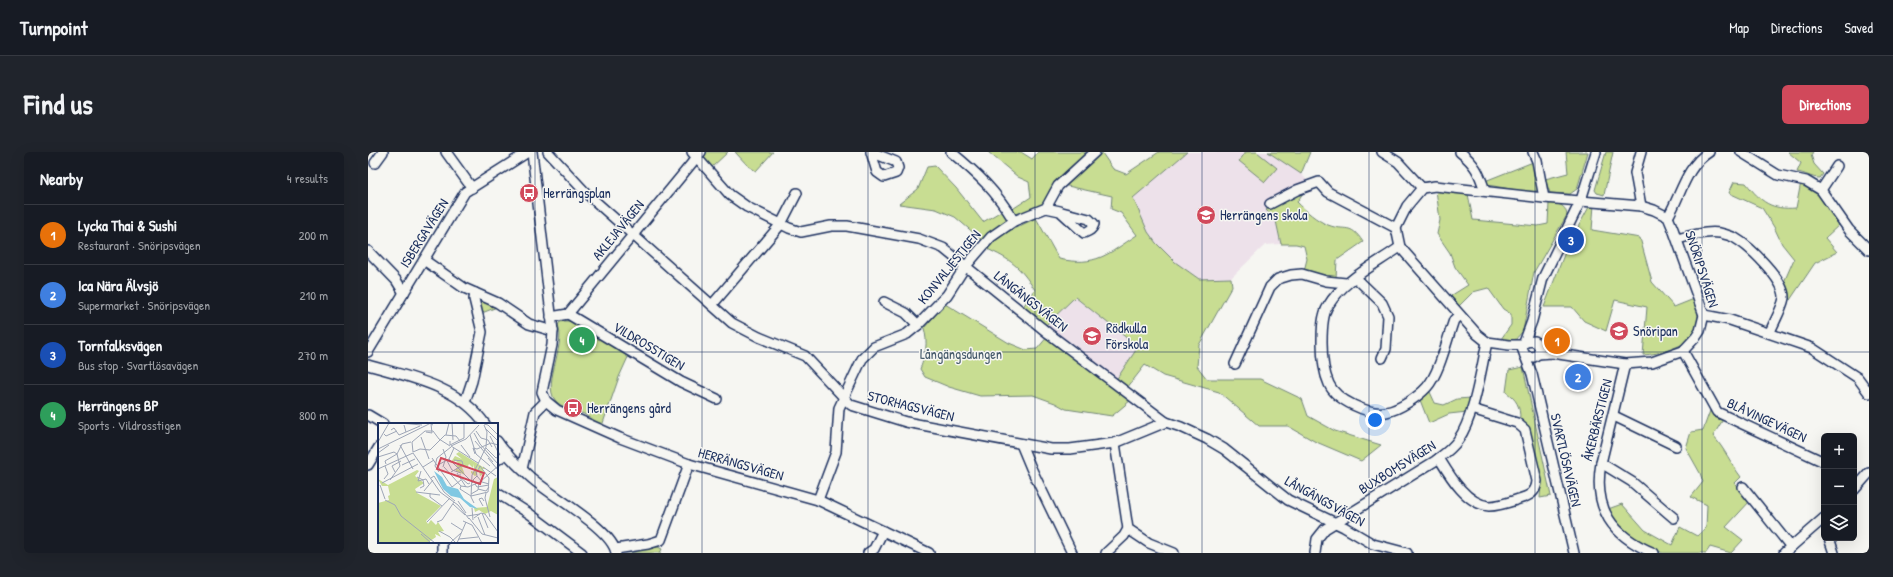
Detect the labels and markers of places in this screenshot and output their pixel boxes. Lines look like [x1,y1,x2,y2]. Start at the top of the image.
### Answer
bus stop icon: Herrängsplan [518,182,540,204]
place label: Herrängsplan [543,183,611,203]
school or university icon: Herrängens skola [1195,204,1217,226]
place label: Herrängens skola [1220,205,1308,225]
pin: 3 [1558,225,1584,255]
place label: Rödkulla Förskola [1105,318,1149,353]
school or university icon: Snöripan [1608,320,1630,342]
place label: Snöripan [1633,321,1678,341]
pin: 4 [569,325,595,355]
school or university icon: Rödkulla Förskola [1081,325,1103,347]
pin: 1 [1544,326,1570,356]
pin: 2 [1565,362,1591,392]
bus stop icon: Herrängens gård [562,397,584,419]
place label: Herrängens gård [587,398,672,418]

